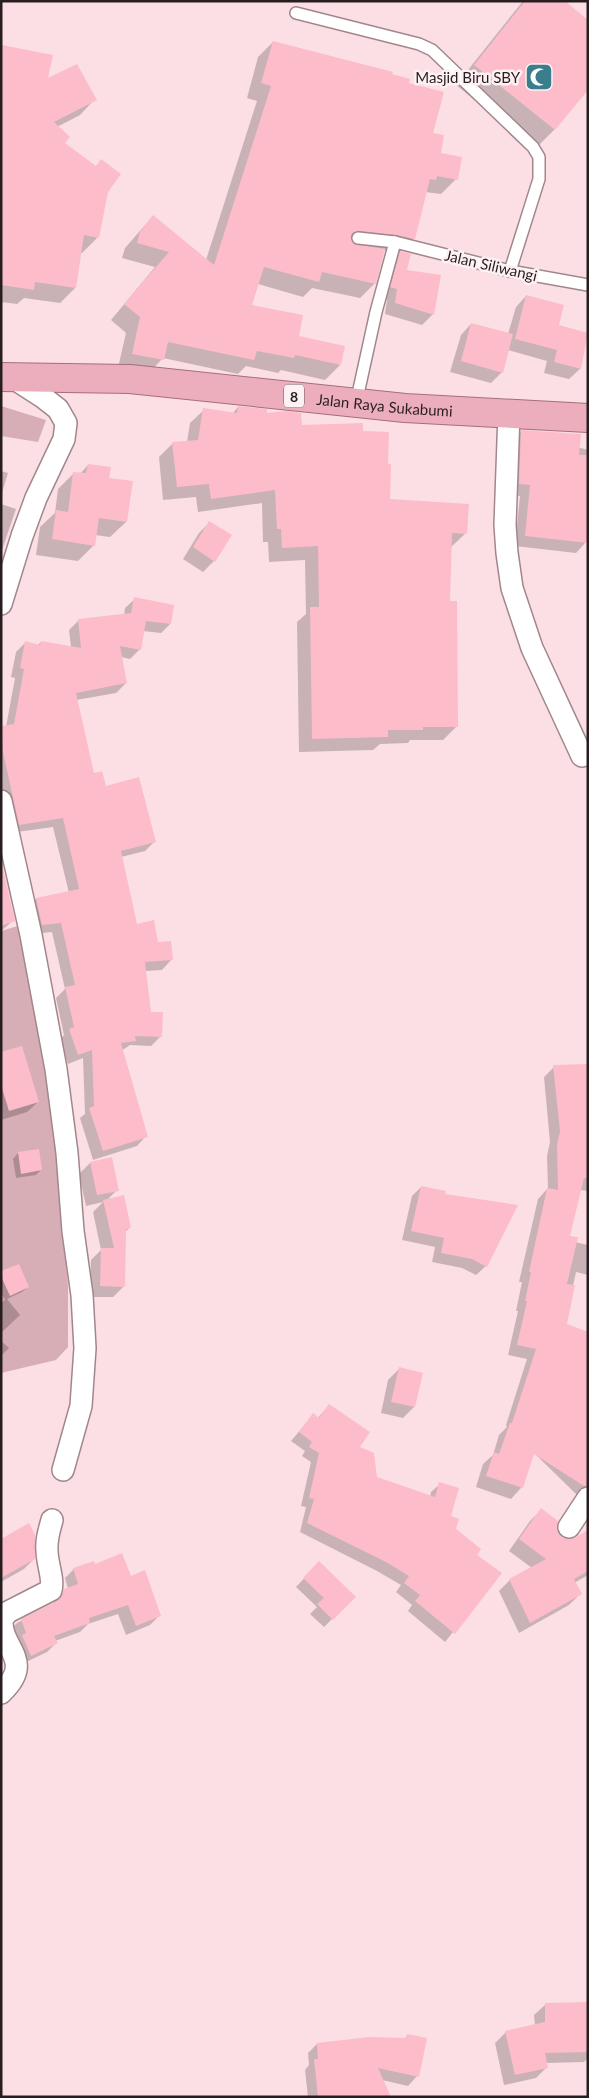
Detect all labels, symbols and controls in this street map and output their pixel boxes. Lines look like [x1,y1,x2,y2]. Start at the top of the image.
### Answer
mosque icon: Masjid Biru SBY [524,62,554,92]
place label: Masjid Biru SBY [415,68,521,86]
street label: Jalan Siliwangi [443,246,539,284]
road number: 8 [284,384,304,408]
street label: Jalan Raya Sukabumi [316,390,453,420]

